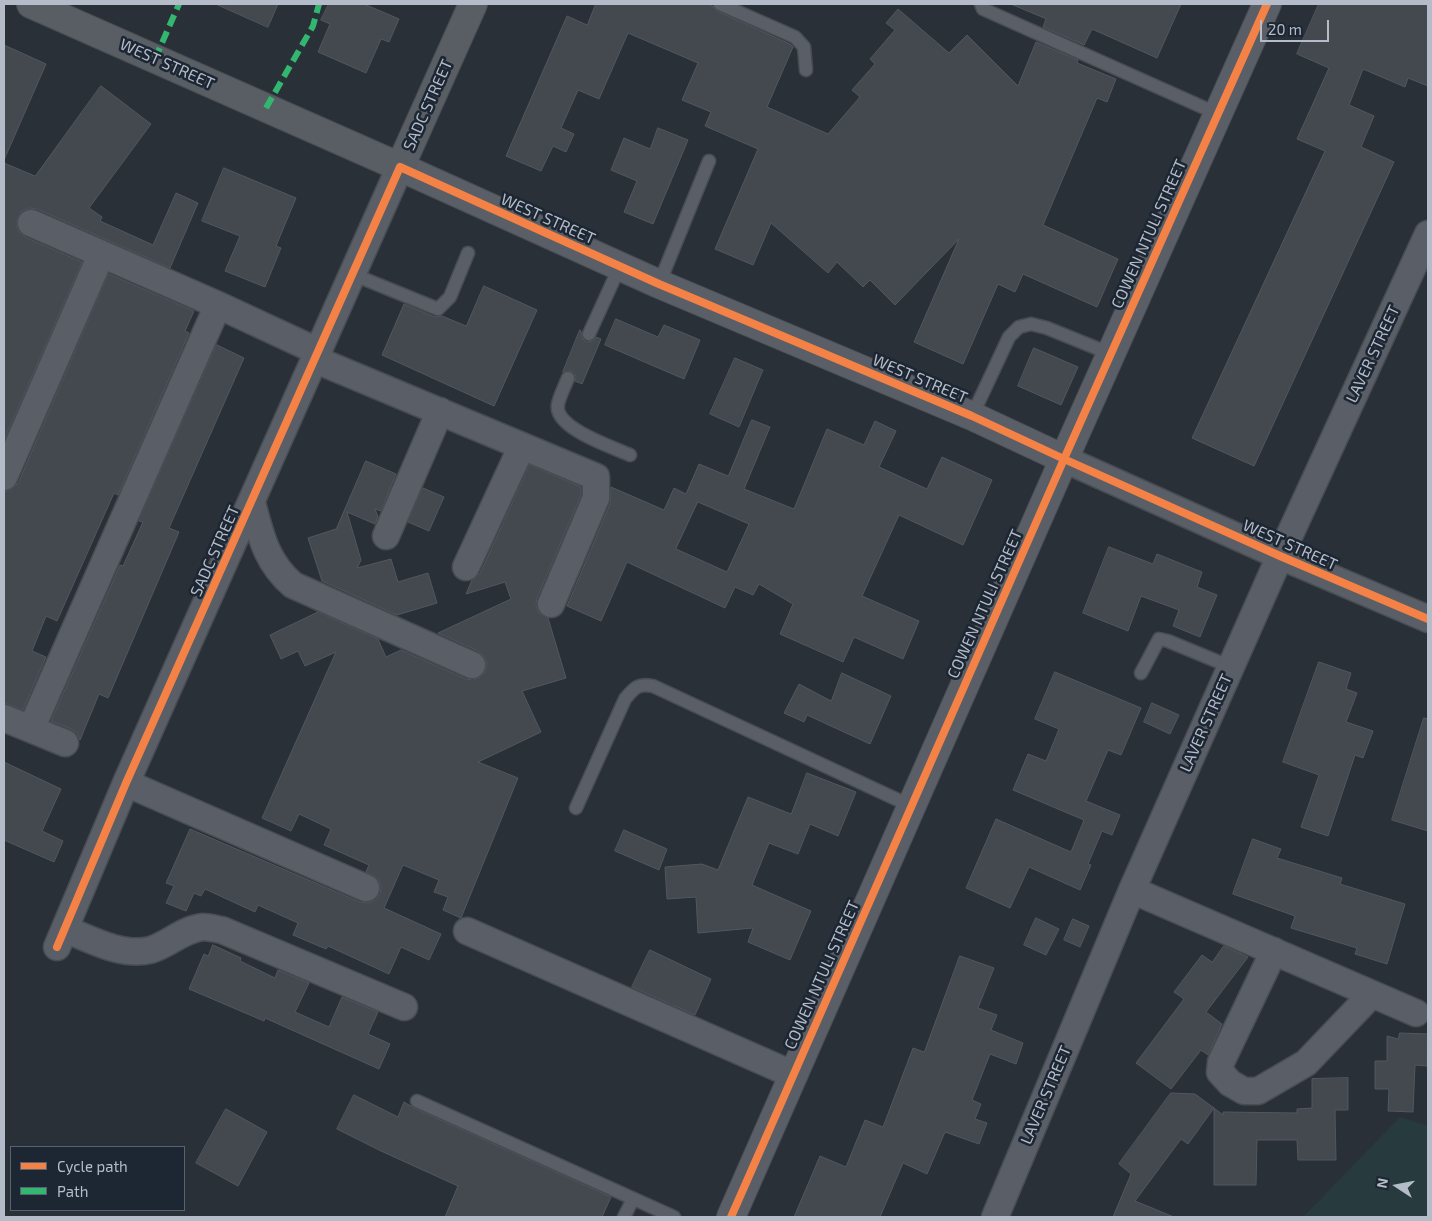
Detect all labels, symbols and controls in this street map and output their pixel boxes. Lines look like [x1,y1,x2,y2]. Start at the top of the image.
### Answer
scale bar [1262,10,1331,42]
text: 20 m [1268,20,1302,38]
street label: WEST STREET [117,35,217,93]
street label: SADC STREET [399,57,457,153]
street label: COWEN NTULI STREET [1107,156,1191,312]
street label: WEST STREET [498,190,598,248]
street label: LAVER STREET [1342,302,1404,406]
street label: WEST STREET [870,350,970,408]
street label: SADC STREET [186,503,244,599]
street label: WEST STREET [1240,516,1340,574]
street label: COWEN NTULI STREET [943,526,1027,682]
street label: LAVER STREET [1176,671,1236,775]
street label: COWEN NTULI STREET [780,897,864,1053]
street label: LAVER STREET [1017,1043,1075,1147]
legend [10,1146,185,1211]
text: Cycle path [57,1157,128,1175]
north arrow [1372,1161,1422,1211]
text: N [1372,1176,1391,1190]
text: Path [57,1182,88,1200]

